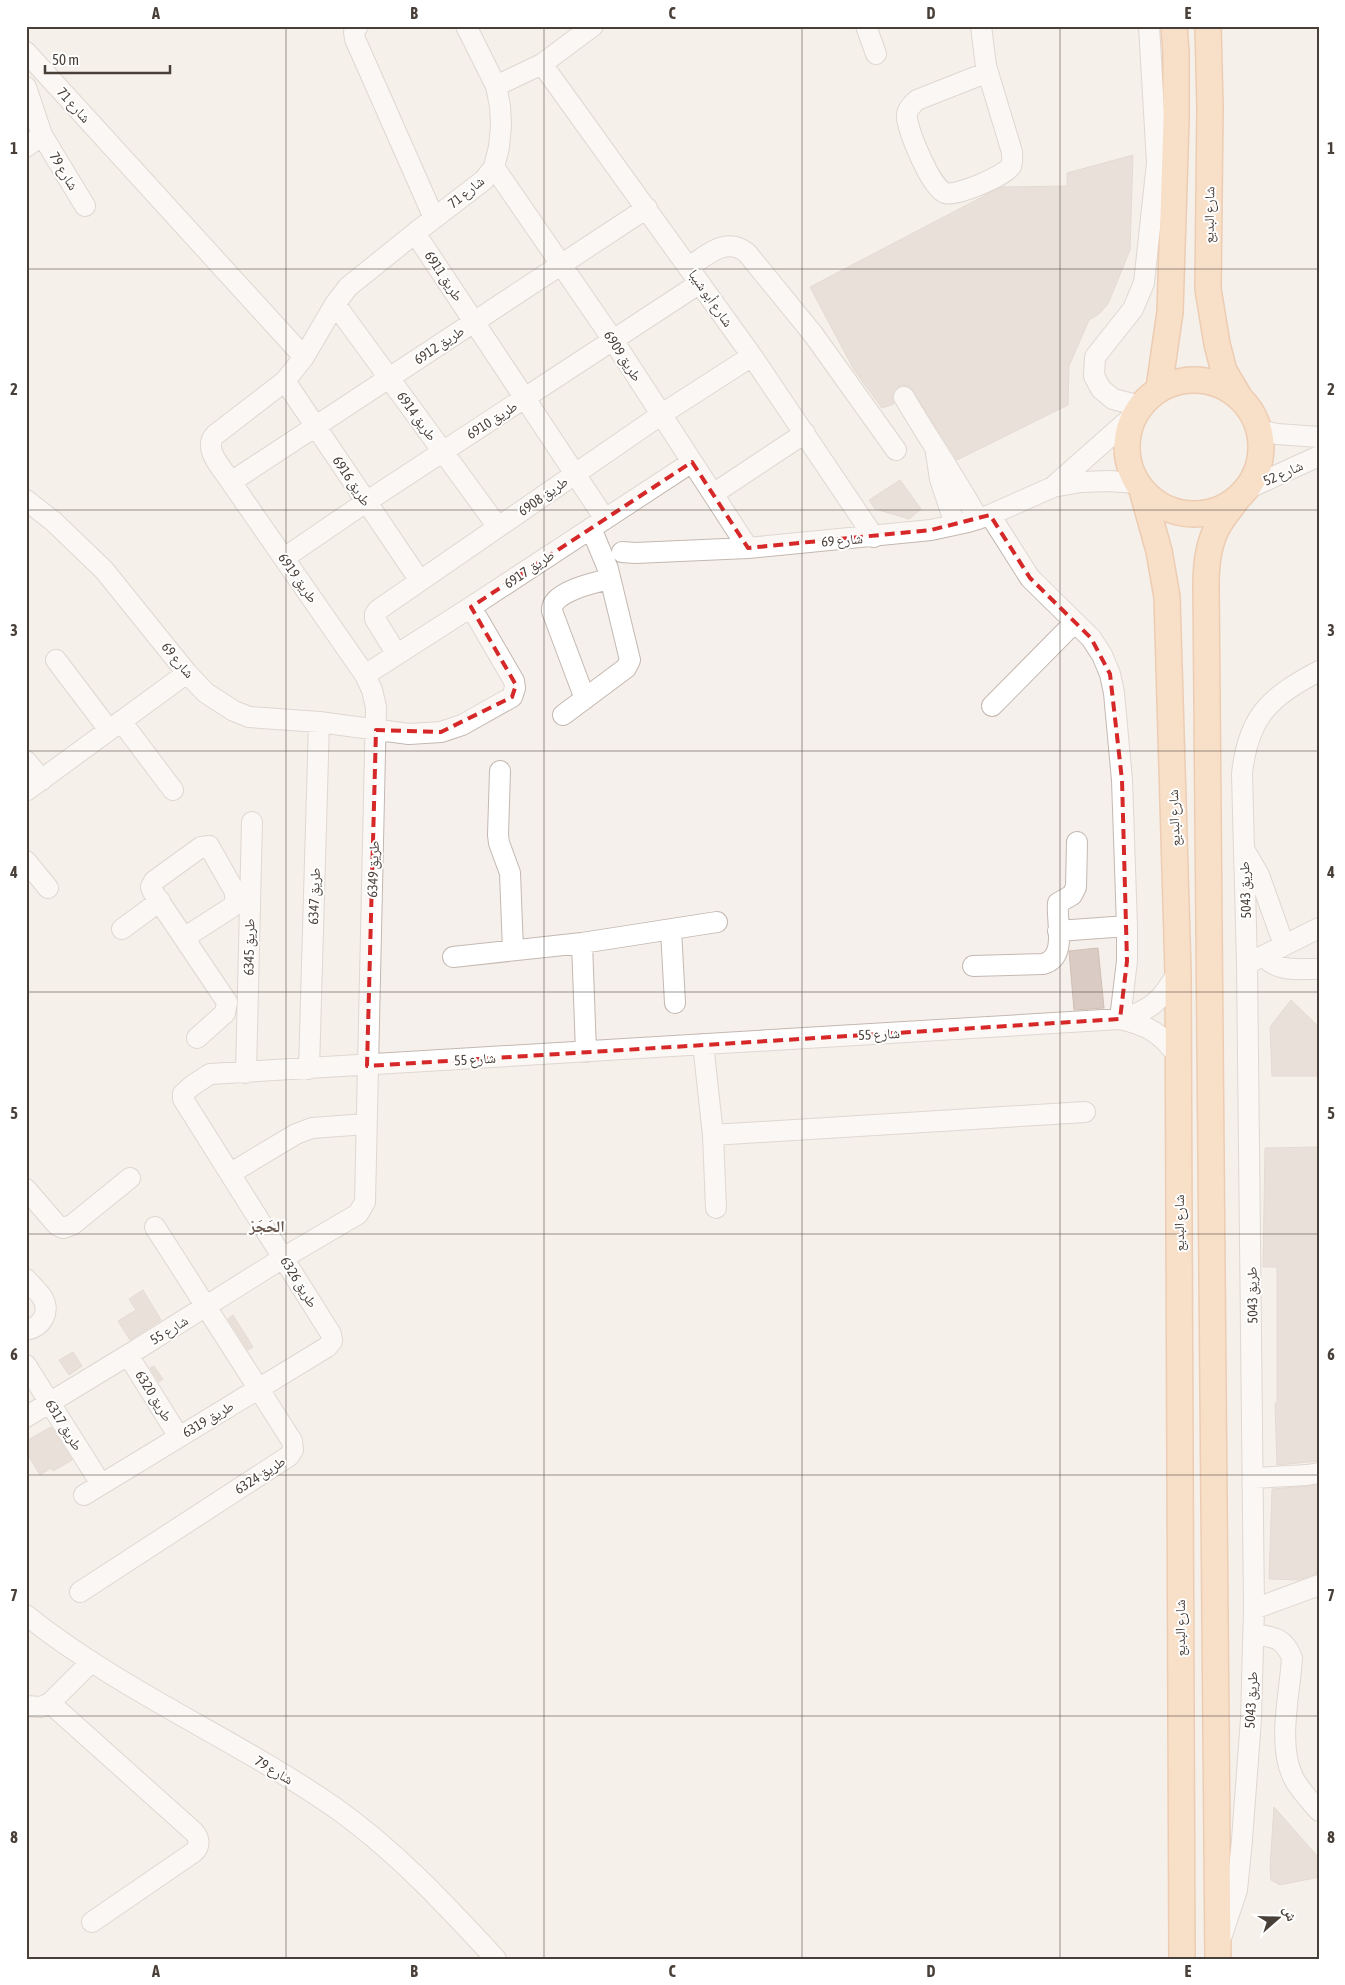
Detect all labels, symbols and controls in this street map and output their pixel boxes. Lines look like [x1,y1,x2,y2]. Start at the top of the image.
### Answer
text: A [151,4,160,22]
text: B [410,4,418,22]
text: C [668,4,676,22]
text: D [927,4,936,22]
text: E [1185,4,1192,22]
scale bar [45,42,170,74]
text: 50 m [52,51,79,68]
street label: شارع 71 [53,84,94,127]
text: 1 [10,139,18,157]
text: 1 [1327,139,1335,157]
street label: شارع 79 [45,149,82,194]
street label: شارع 71 [445,173,489,213]
street label: شارع البديع [1201,186,1219,244]
street label: طريق 6911 [420,248,467,305]
street label: شارع أبو شيبا [684,266,737,331]
street label: طريق 6912 [411,322,468,369]
street label: طريق 6909 [599,328,645,385]
text: 2 [10,380,18,398]
text: 2 [1327,380,1335,398]
street label: طريق 6914 [392,388,440,445]
street label: طريق 6910 [464,398,521,444]
street label: طريق 6916 [328,453,375,510]
street label: شارع 52 [1261,457,1306,491]
street label: طريق 6908 [515,473,572,521]
street label: شارع 69 [821,530,864,552]
street label: طريق 6917 [501,546,558,593]
street label: طريق 6919 [273,550,321,607]
text: 3 [10,621,18,639]
text: 3 [1327,621,1335,639]
street label: شارع 69 [157,639,198,682]
street label: شارع البديع [1165,789,1185,847]
street label: طريق 6349 [364,840,384,898]
street label: طريق 5043 [1236,861,1256,919]
text: 4 [9,863,18,881]
text: 4 [1326,863,1335,881]
street label: طريق 6347 [305,867,325,925]
street label: طريق 6345 [241,918,259,976]
street label: شارع 55 [858,1025,900,1045]
street label: شارع 55 [454,1050,497,1070]
text: 5 [10,1104,18,1122]
text: 5 [1327,1104,1335,1122]
street label: شارع البديع [1171,1194,1189,1252]
district label: الحَجَرْ [248,1217,285,1235]
street label: طريق 6326 [275,1254,321,1311]
street label: طريق 5043 [1244,1266,1262,1324]
street label: شارع 55 [147,1312,192,1350]
text: 6 [10,1345,18,1363]
text: 6 [1327,1345,1335,1363]
street label: طريق 6320 [130,1368,176,1425]
street label: طريق 6317 [40,1397,86,1454]
street label: طريق 6319 [179,1397,238,1442]
street label: طريق 6324 [232,1453,289,1499]
text: 7 [10,1586,18,1604]
text: 7 [1327,1586,1335,1604]
street label: شارع البديع [1172,1599,1190,1657]
street label: طريق 5043 [1242,1671,1262,1729]
street label: شارع 79 [251,1752,296,1789]
text: 8 [10,1828,18,1846]
text: 8 [1327,1828,1335,1846]
north arrow [1252,1892,1302,1942]
text: ش [1279,1904,1300,1924]
text: A [151,1962,160,1980]
text: B [410,1962,418,1980]
text: C [668,1962,676,1980]
text: D [927,1962,936,1980]
text: E [1185,1962,1192,1980]

